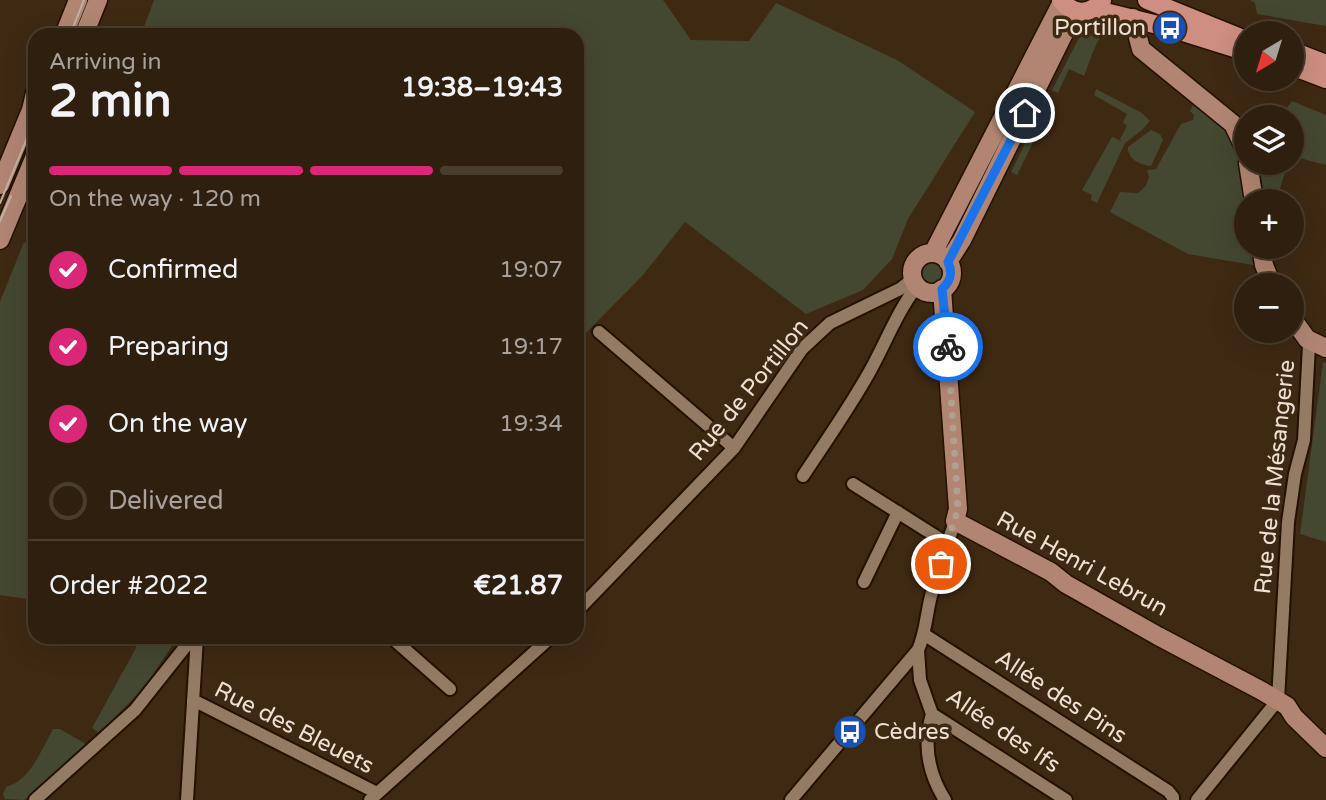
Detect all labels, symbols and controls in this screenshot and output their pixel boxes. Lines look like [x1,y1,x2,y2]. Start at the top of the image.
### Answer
bus stop icon: Portillon [1151,9,1189,47]
place label: Portillon [1054,14,1146,42]
north arrow [1234,21,1304,91]
map controls [1234,21,1304,343]
text: Arriving in [49,48,162,76]
text: 19:38–19:43 [401,72,563,103]
text: 2 min [49,74,172,129]
pin [995,83,1055,143]
icon: home [1006,94,1044,132]
button: layers [1234,105,1304,175]
text: On the way · 120 m [49,185,261,213]
button: + [1234,189,1304,259]
icon: check [49,251,87,289]
text: Confirmed [108,254,238,285]
text: 19:07 [499,256,563,284]
button: − [1234,273,1304,343]
courier [913,312,983,382]
street label: Rue de Portillon [683,313,815,467]
icon: check [49,328,87,366]
icon: bike [929,328,967,366]
text: Preparing [108,331,229,362]
text: 19:17 [499,333,563,361]
street label: Rue de la Mésangerie [1249,358,1301,596]
icon: check [49,405,87,443]
text: On the way [108,408,248,439]
text: 19:34 [499,410,563,438]
text: Delivered [108,485,224,516]
street label: Rue Henri Lebrun [991,505,1173,623]
pin [911,534,971,594]
icon: bag [922,545,960,583]
text: Order #2022 [49,570,209,601]
text: €21.87 [473,570,563,601]
street label: Allée des Pins [990,644,1132,750]
street label: Rue des Bleuets [210,676,378,780]
street label: Allée des Ifs [941,683,1065,779]
bus stop icon: Cèdres [831,713,869,751]
place label: Cèdres [874,718,950,746]

